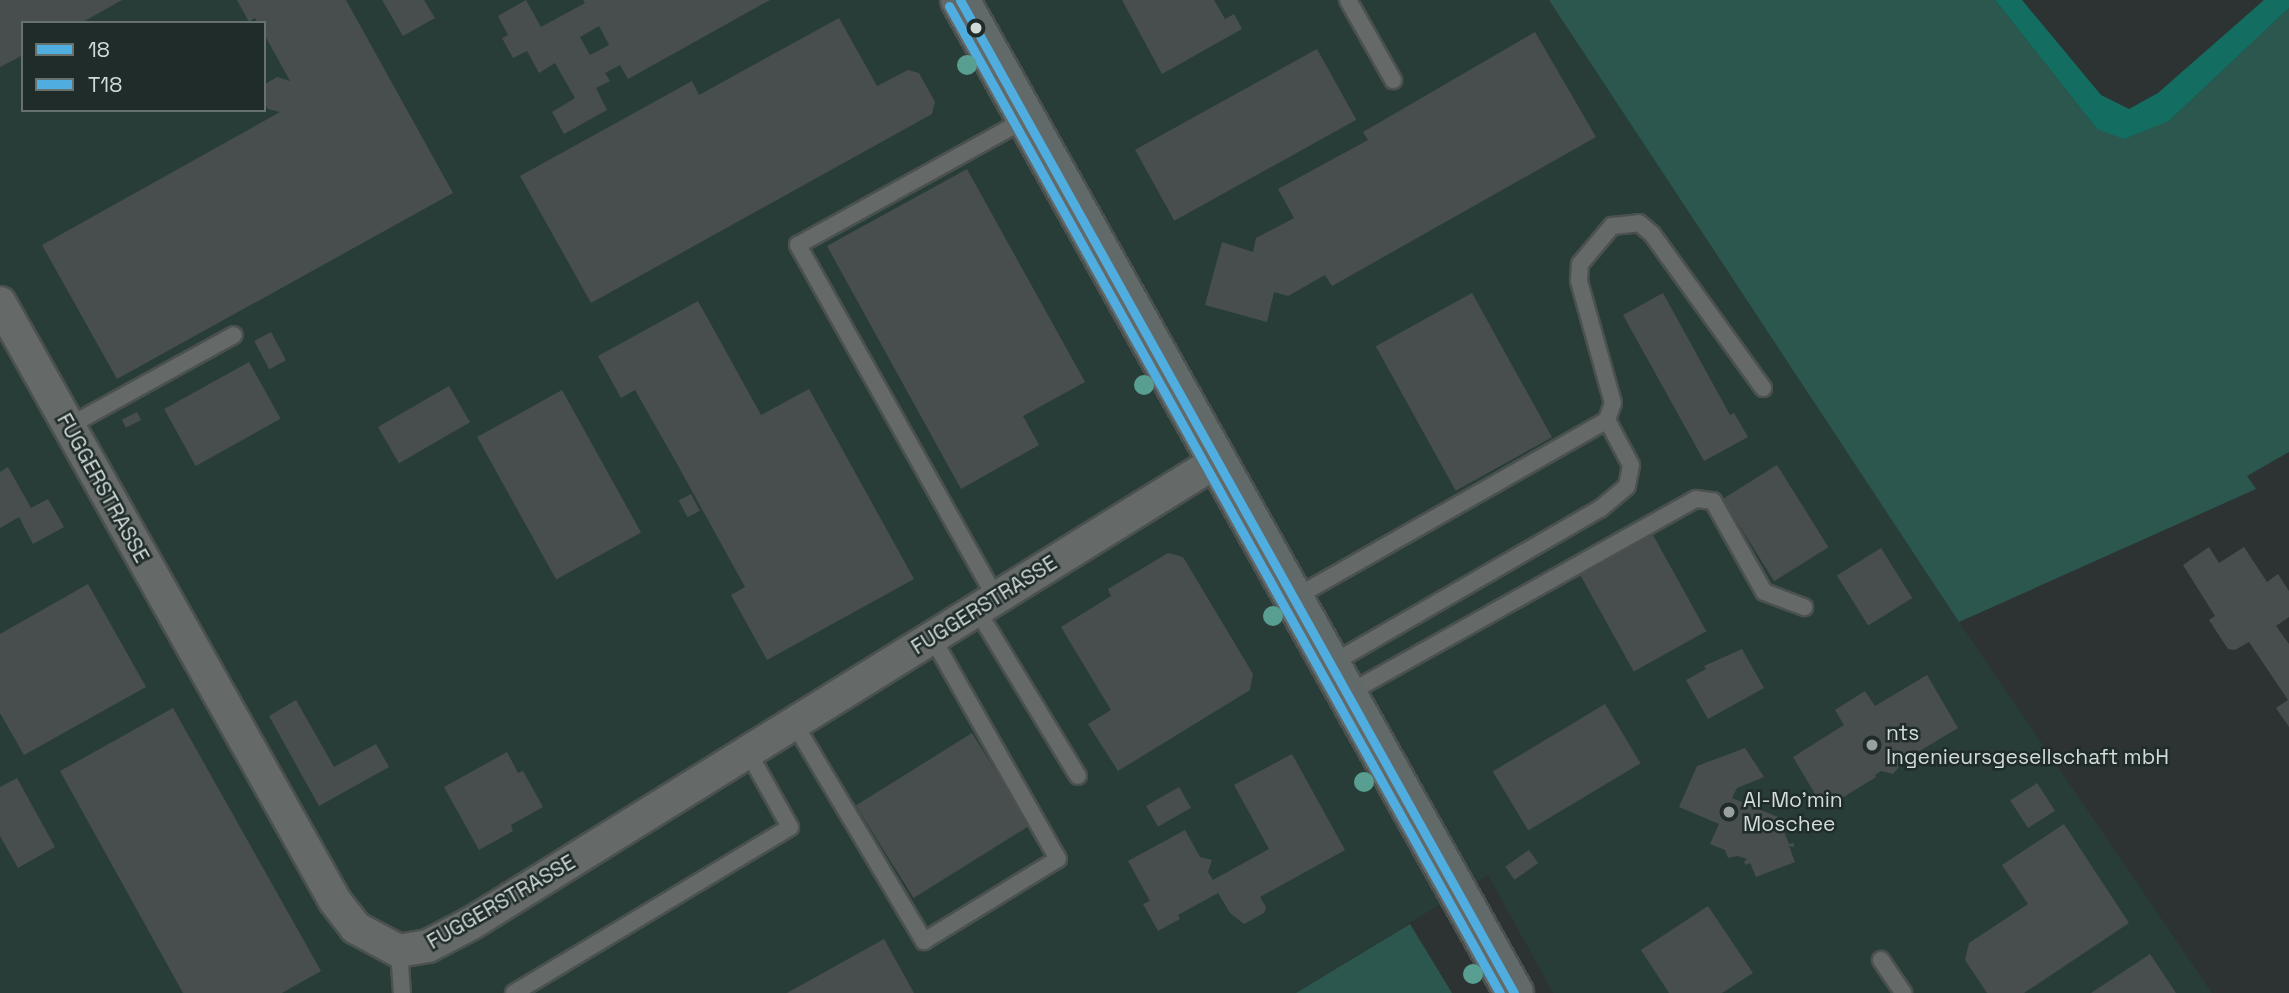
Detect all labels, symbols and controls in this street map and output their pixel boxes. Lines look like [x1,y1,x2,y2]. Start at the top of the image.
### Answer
legend [21,21,266,112]
unlabelled marker [969,21,983,35]
text: 18 [88,36,110,63]
text: T18 [88,71,122,98]
street label: FUGGERSTRASSE [52,409,154,567]
street label: FUGGERSTRASSE [907,550,1061,660]
place label: nts Ingenieursgesellschaft mbH [1886,720,2169,770]
marker: nts Ingenieursgesellschaft mbH [1864,737,1880,753]
place label: Al-Mo'min Moschee [1743,787,1843,837]
marker: Al-Mo'min Moschee [1721,804,1737,820]
street label: FUGGERSTRASSE [423,849,579,955]

